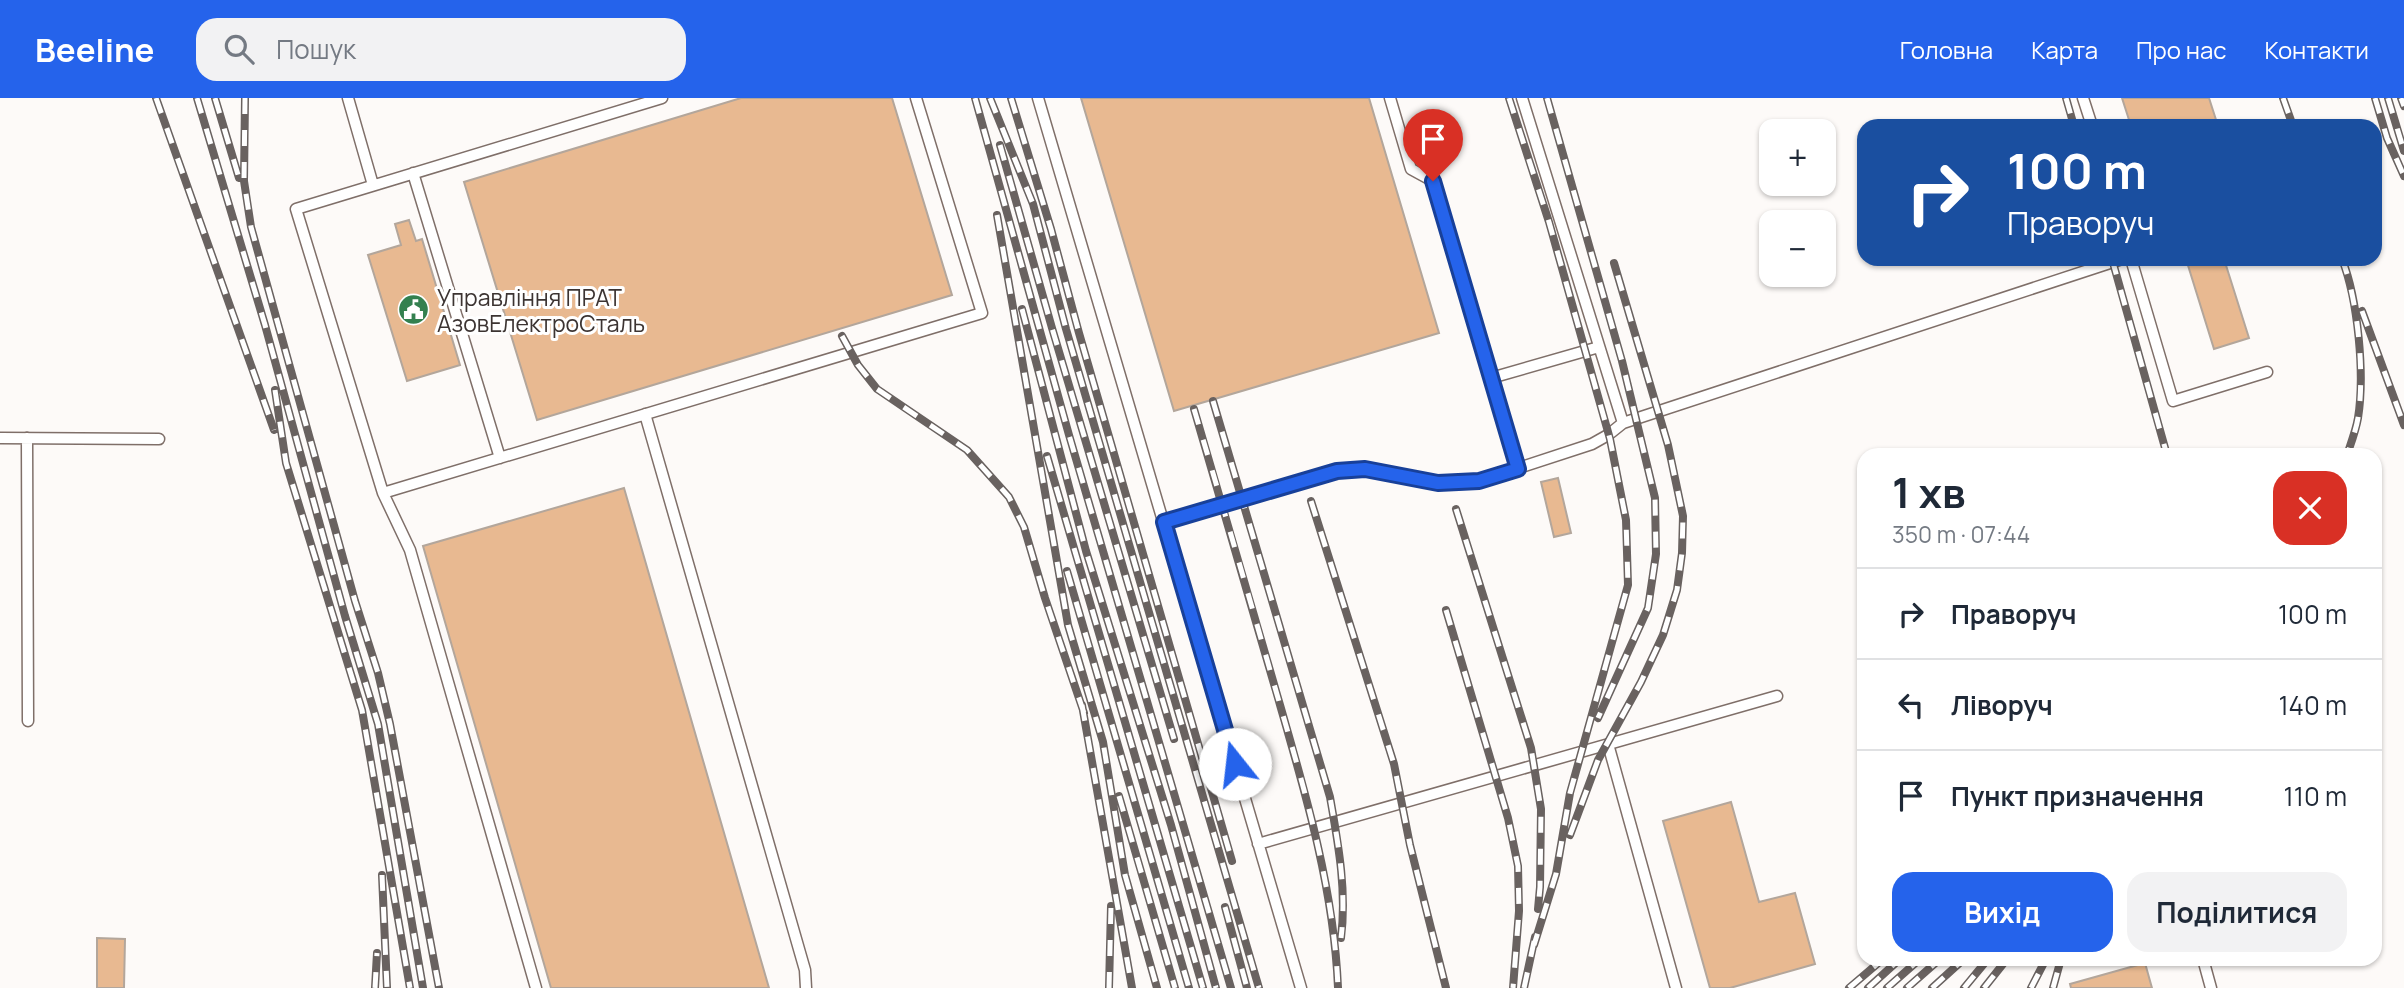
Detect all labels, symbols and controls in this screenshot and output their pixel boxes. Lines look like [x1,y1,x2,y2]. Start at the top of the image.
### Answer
search box [196,18,686,81]
text: Beeline [35,27,154,72]
icon: search [220,30,258,68]
text: Пошук [276,31,356,67]
text: Головна [1900,33,1993,66]
text: Карта [2031,33,2098,66]
text: Про нас [2136,33,2227,66]
text: Контакти [2265,33,2369,66]
pin [1403,109,1463,181]
map controls [1759,119,1836,287]
button: + [1759,119,1836,196]
icon: arrive [1414,120,1452,158]
text: 100 m [2007,137,2147,204]
icon: right [1892,147,1983,238]
text: Праворуч [2007,201,2155,245]
button: − [1759,210,1836,287]
place label: Управління ПРАТ АзовЕлектроСталь [437,281,645,339]
public building icon: Управління ПРАТ АзовЕлектроСталь [397,293,431,327]
text: 1 хв [1892,463,1966,521]
button: close [2273,471,2347,545]
text: 350 m · 07:44 [1892,518,2030,550]
icon: right [1892,595,1930,633]
text: Праворуч [1951,596,2076,632]
text: 100 m [2278,596,2347,632]
icon: left [1892,686,1930,724]
text: Ліворуч [1951,687,2053,723]
text: 140 m [2278,687,2347,723]
position arrow [1198,727,1272,801]
icon: arrive [1892,777,1930,815]
text: Пункт призначення [1951,778,2204,814]
text: 110 m [2284,778,2347,814]
button: Вихід [1892,872,2113,952]
button: Поділитися [2127,872,2347,952]

